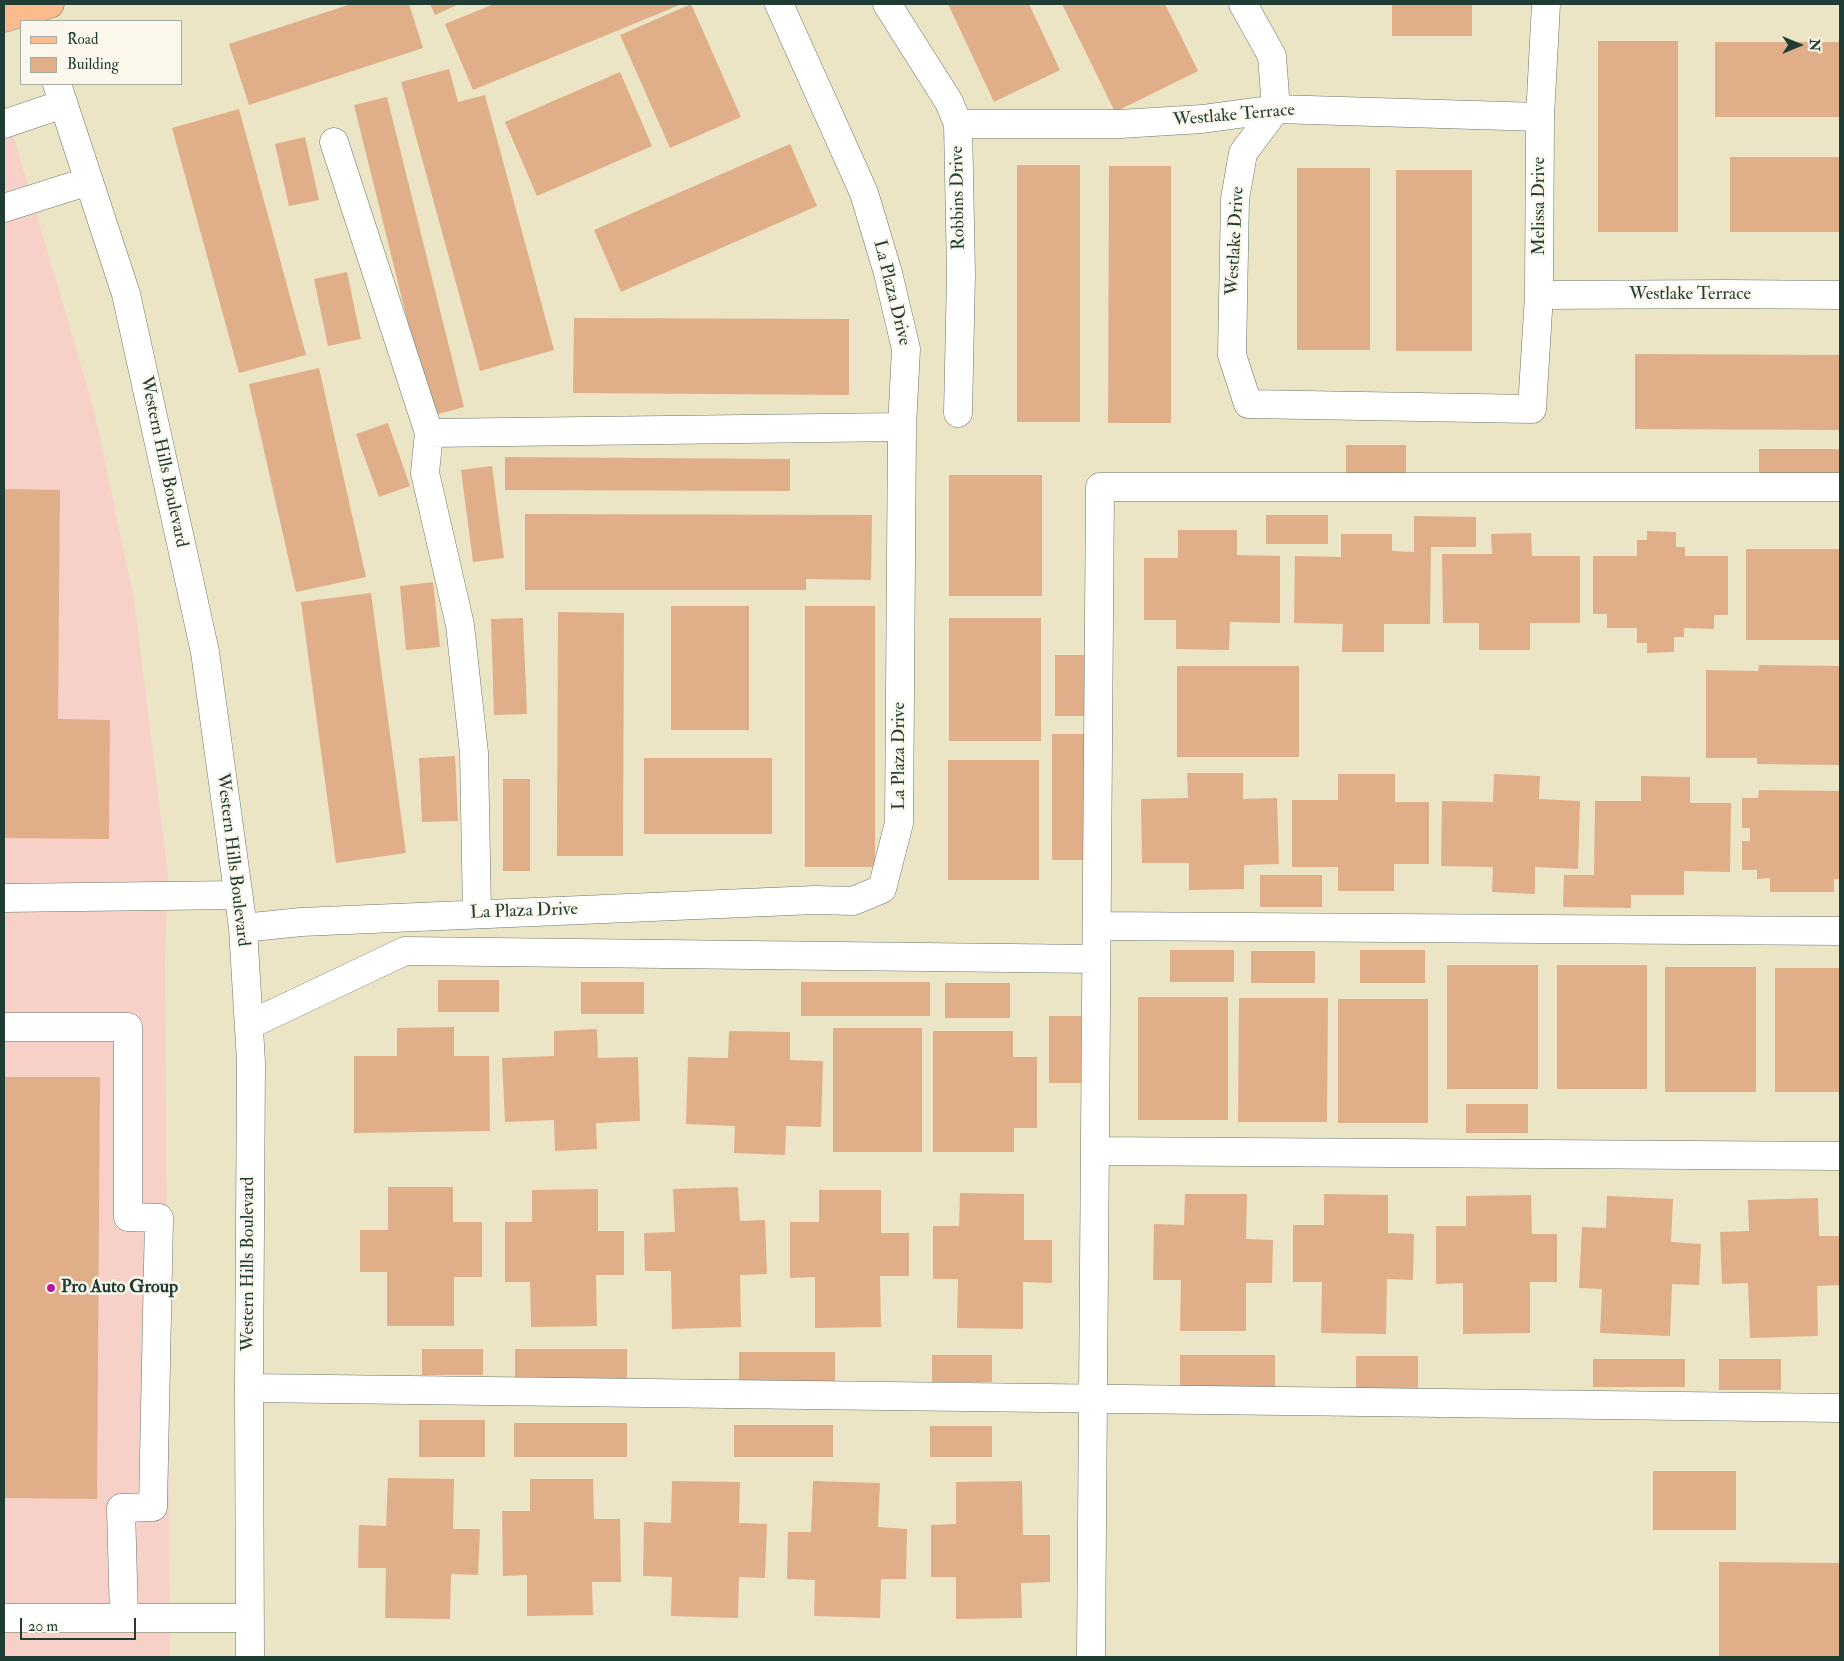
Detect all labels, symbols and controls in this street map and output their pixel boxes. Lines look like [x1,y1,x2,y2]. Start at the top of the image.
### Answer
legend [20,20,182,85]
north arrow [1774,20,1824,70]
text: Road [67,30,98,49]
text: N [1806,39,1823,51]
text: Building [67,55,119,74]
street label: Westlake Terrace [1172,100,1296,132]
street label: Robbins Drive [947,146,971,250]
street label: Melissa Drive [1529,157,1551,255]
street label: Westlake Drive [1222,186,1250,296]
street label: La Plaza Drive [867,238,915,348]
street label: Westlake Terrace [1629,284,1751,306]
street label: Western Hills Boulevard [134,374,192,550]
street label: La Plaza Drive [889,702,911,810]
street label: Western Hills Boulevard [211,772,253,948]
street label: La Plaza Drive [470,899,578,925]
street label: Western Hills Boulevard [238,1177,260,1351]
place label: Pro Auto Group [61,1277,178,1299]
marker: Pro Auto Group [45,1282,57,1294]
scale bar [22,1608,139,1640]
text: 20 m [28,1617,58,1636]

